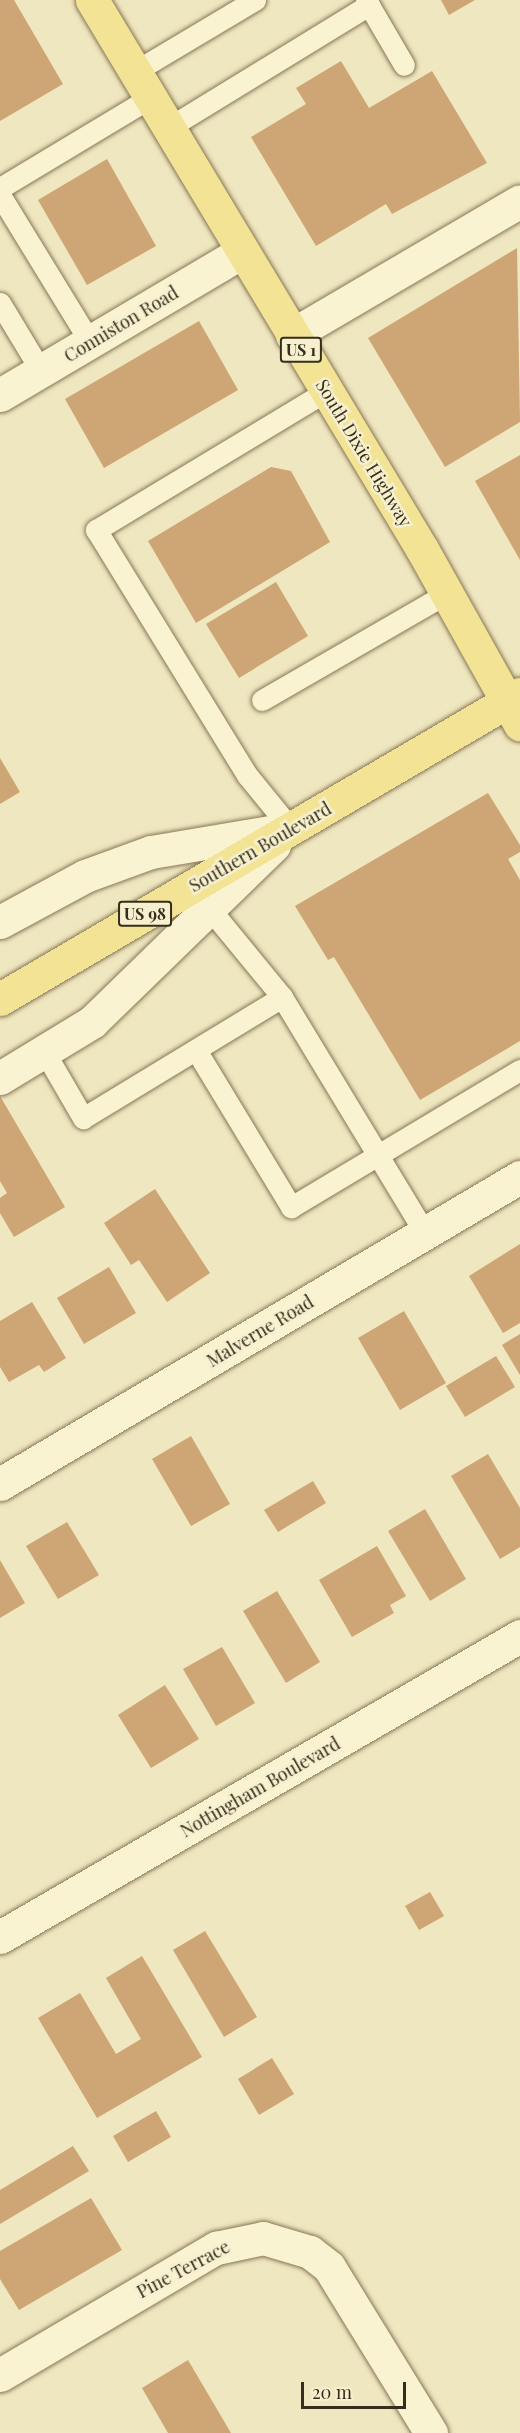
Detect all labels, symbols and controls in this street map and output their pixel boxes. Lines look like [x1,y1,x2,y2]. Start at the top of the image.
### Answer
street label: Conniston Road [60,281,182,367]
road number: US 1 [278,337,324,363]
street label: South Dixie Highway [311,375,417,531]
street label: Southern Boulevard [185,797,335,897]
road number: US 98 [118,901,172,927]
street label: Malverne Road [203,1291,317,1371]
street label: Nottingham Boulevard [176,1732,344,1842]
street label: Pine Terrace [133,2235,233,2303]
scale bar [304,2370,409,2408]
text: 20 m [312,2380,352,2404]

